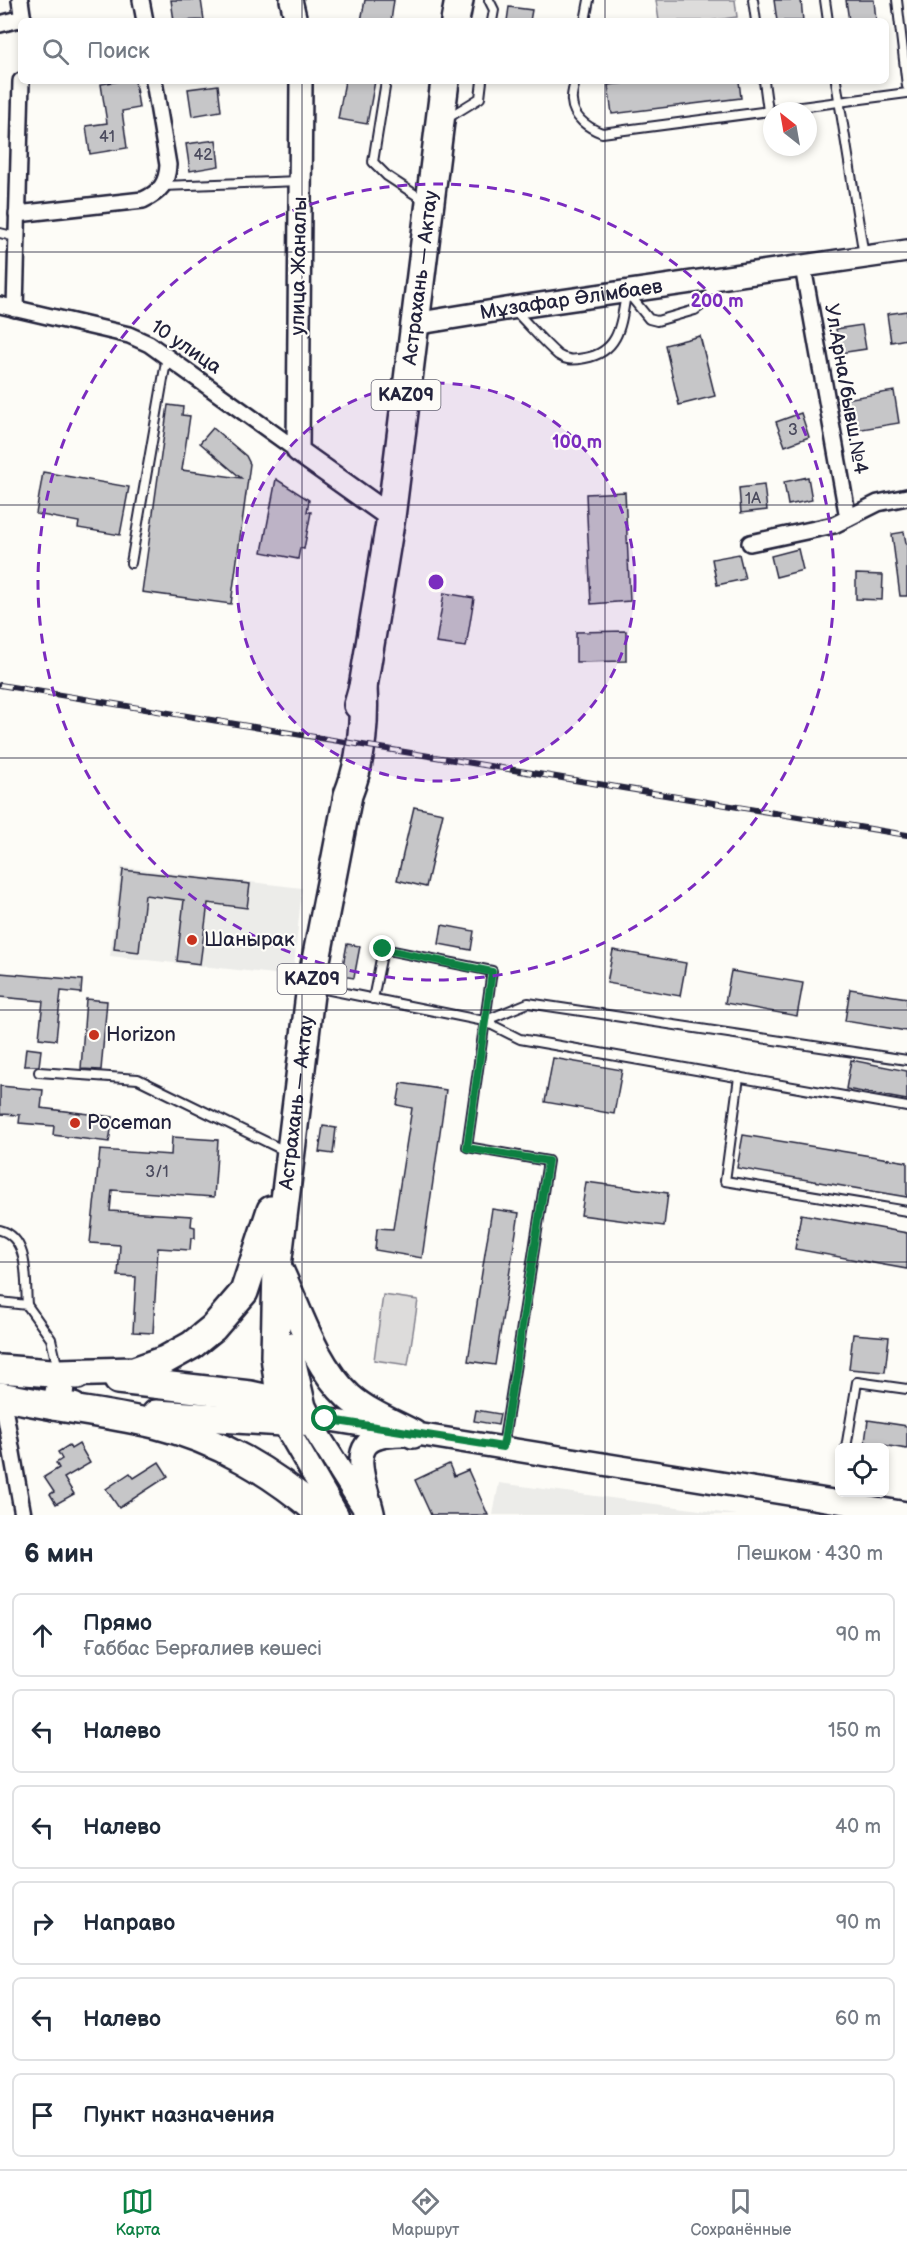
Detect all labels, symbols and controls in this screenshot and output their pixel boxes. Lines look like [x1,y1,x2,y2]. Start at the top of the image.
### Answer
search box [18,18,889,84]
icon: search [39,35,72,68]
text: Поиск [87,38,150,65]
north arrow [763,102,817,156]
house number: 41 [99,128,115,147]
house number: 42 [193,146,213,165]
street label: Астрахань — Актау [398,189,443,367]
street label: улица Жаналы [286,196,312,336]
street label: Мұзафар Әлімбаев [478,274,665,325]
text: 200 m [690,291,744,312]
street label: Ул.Арна/бывш.№4 [819,302,873,476]
street label: 10 улица [146,315,226,379]
road number: KAZ09 [372,380,440,410]
house number: 3 [788,421,798,440]
text: 100 m [552,432,602,453]
house number: 1А [745,490,761,509]
centre of rings [426,572,446,592]
place label: Шанырак [204,928,295,952]
marker: Шанырак [185,933,199,947]
route end [369,935,395,961]
road number: KAZ09 [278,964,346,994]
street label: Астрахань — Актау [274,1014,319,1192]
place label: Horizon [106,1023,176,1047]
marker: Horizon [87,1028,101,1042]
place label: Poceman [87,1111,172,1135]
marker: Poceman [68,1116,82,1130]
house number: 3/1 [145,1163,169,1182]
route start [311,1405,337,1431]
map controls [835,1443,889,1497]
button: locate [835,1443,889,1497]
text: 6 мин [24,1539,94,1570]
text: Пешком · 430 m [736,1542,883,1566]
text: Прямо [83,1610,152,1637]
icon: ahead [26,1619,59,1652]
text: 90 m [836,1623,881,1647]
text: Ғаббас Берғалиев көшесі [83,1637,322,1661]
icon: left [26,1715,59,1748]
text: Налево [83,1718,161,1745]
text: 150 m [828,1719,881,1743]
icon: left [26,1811,59,1844]
text: Налево [83,1814,161,1841]
text: 40 m [835,1815,881,1839]
icon: right [26,1907,59,1940]
text: Направо [83,1910,175,1937]
text: 90 m [836,1911,881,1935]
icon: left [26,2003,59,2036]
text: Налево [83,2006,161,2033]
text: 60 m [835,2007,881,2031]
icon: arrive [26,2099,59,2132]
text: Пункт назначения [83,2102,275,2129]
tab: Карта [115,2185,161,2240]
tab: Маршрут [391,2185,459,2240]
tab: Сохранённые [690,2185,792,2240]

